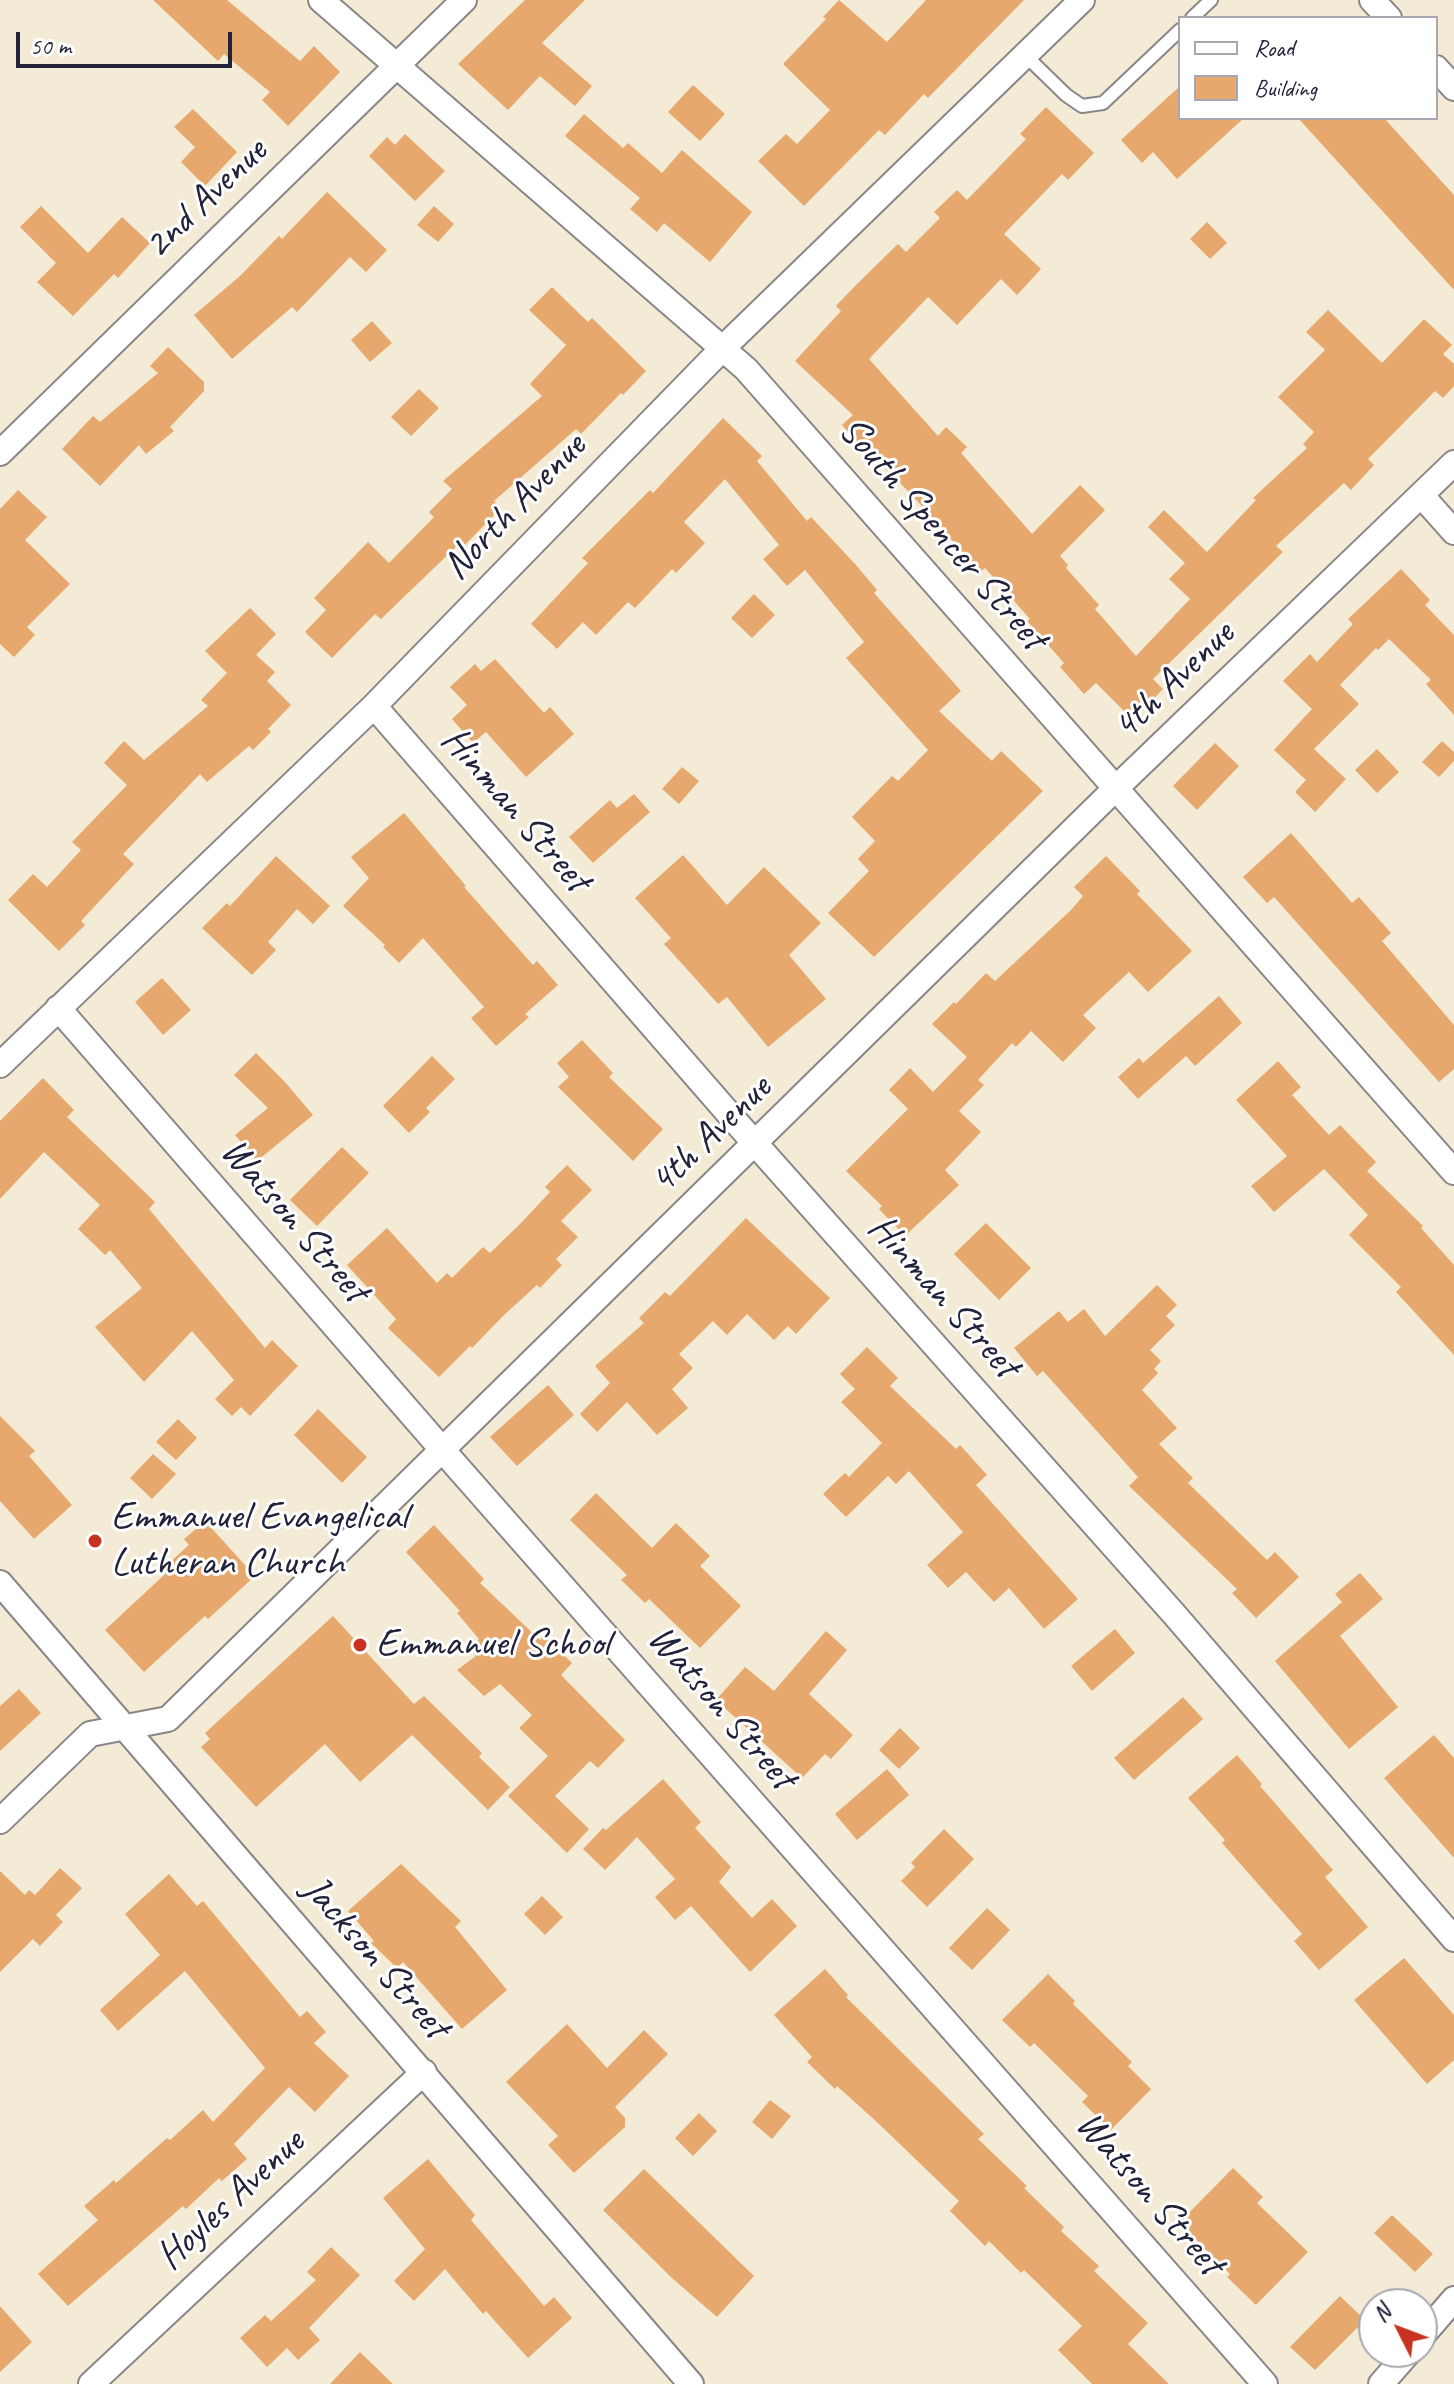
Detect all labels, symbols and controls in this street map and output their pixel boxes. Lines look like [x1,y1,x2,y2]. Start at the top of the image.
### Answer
scale bar [20,16,236,66]
legend [1178,16,1438,120]
text: 50 m [30,31,71,61]
text: Road [1254,33,1294,63]
text: Building [1254,73,1317,103]
street label: 2nd Avenue [134,128,278,270]
street label: South Spencer Street [828,407,1056,661]
street label: North Avenue [433,424,597,590]
street label: 4th Avenue [1103,611,1245,751]
street label: Hinman Street [430,717,600,903]
street label: 4th Avenue [640,1065,782,1205]
street label: Watson Street [210,1129,378,1313]
street label: Hinman Street [857,1205,1029,1389]
place label: Emmanuel Evangelical Lutheran Church [111,1494,408,1588]
marker: Emmanuel Evangelical Lutheran Church [86,1532,104,1550]
street label: Watson Street [637,1616,805,1800]
place label: Emmanuel School [376,1621,610,1669]
marker: Emmanuel School [351,1636,369,1654]
street label: Jackson Street [291,1867,459,2049]
street label: Watson Street [1065,2102,1233,2286]
street label: Hoyles Avenue [147,2119,315,2281]
north arrow [1358,2288,1438,2368]
text: N [1367,2299,1397,2328]

